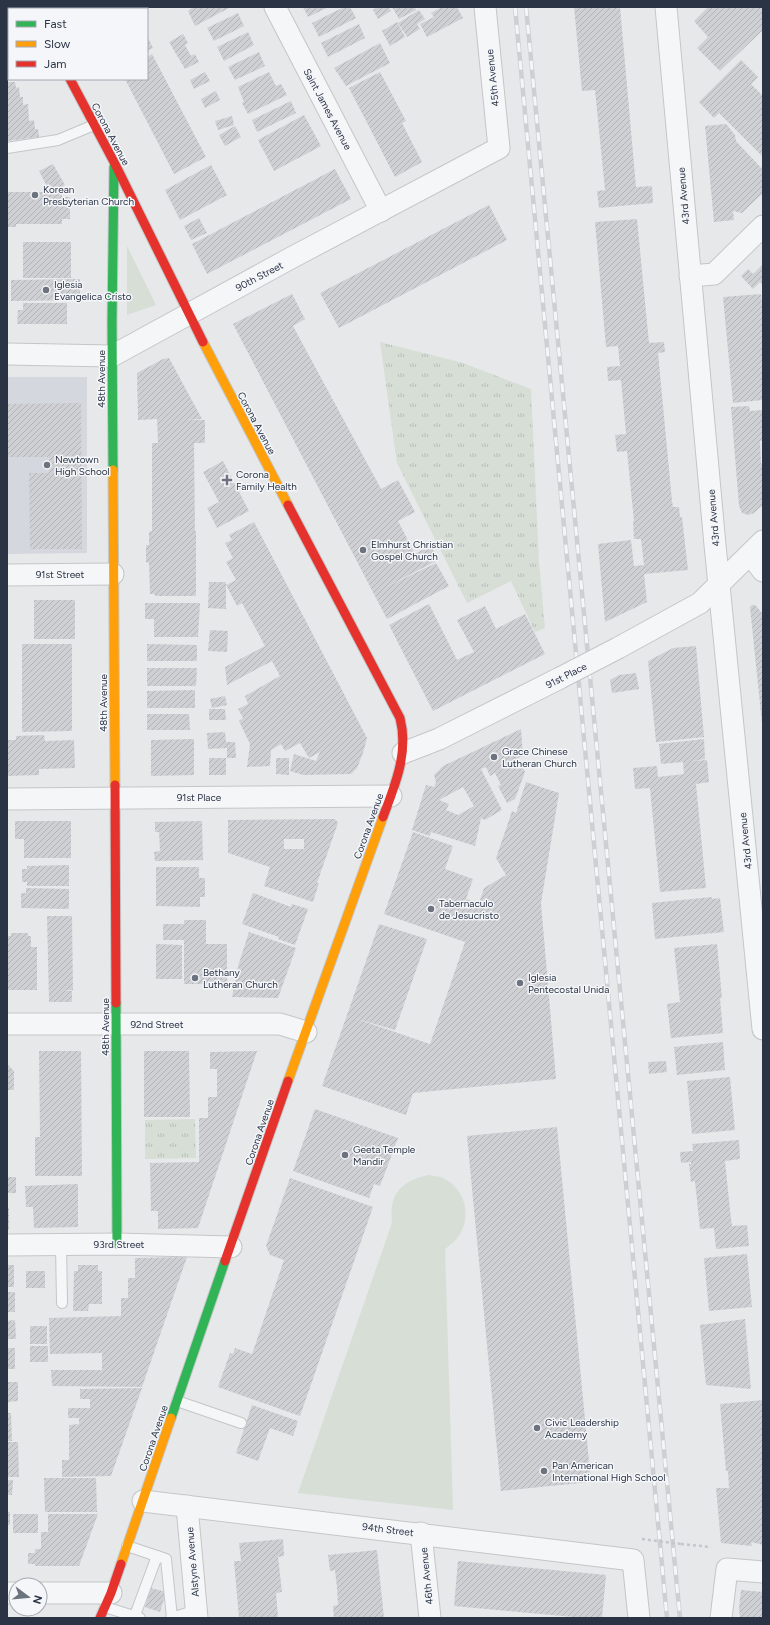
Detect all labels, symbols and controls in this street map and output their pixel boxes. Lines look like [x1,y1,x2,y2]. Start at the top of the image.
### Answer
legend [8,8,148,80]
text: Fast [44,17,67,31]
text: Slow [44,37,71,51]
street label: 45th Avenue [483,48,502,107]
text: Jam [44,57,67,71]
street label: Saint James Avenue [301,66,355,153]
street label: Corona Avenue [89,101,133,168]
street label: 43rd Avenue [674,166,692,225]
place label: Korean Presbyterian Church [43,183,134,208]
marker: Korean Presbyterian Church [30,190,40,200]
street label: 90th Street [233,258,285,294]
place label: Iglesia Evangelica Cristo [54,278,132,303]
marker: Iglesia Evangelica Cristo [41,285,51,295]
street label: 48th Avenue [95,349,108,408]
street label: Corona Avenue [235,390,279,457]
place label: Newtown High School [55,453,110,478]
marker: Newtown High School [42,460,52,470]
place label: Corona Family Health [236,468,297,493]
marker: Corona Family Health [221,474,233,486]
street label: 43rd Avenue [704,488,722,547]
place label: Elmhurst Christian Gospel Church [371,538,453,563]
marker: Elmhurst Christian Gospel Church [358,545,368,555]
street label: 91st Street [36,568,85,581]
street label: 91st Place [543,659,590,691]
street label: 48th Avenue [97,673,110,732]
place label: Grace Chinese Lutheran Church [502,745,577,770]
marker: Grace Chinese Lutheran Church [489,752,499,762]
street label: 91st Place [177,791,222,804]
street label: Corona Avenue [351,791,387,861]
street label: 43rd Avenue [736,811,755,870]
place label: Tabernaculo de Jesucristo [439,897,499,922]
marker: Tabernaculo de Jesucristo [426,904,436,914]
place label: Bethany Lutheran Church [203,966,278,991]
place label: Iglesia Pentecostal Unida [528,971,609,996]
marker: Bethany Lutheran Church [190,973,200,983]
marker: Iglesia Pentecostal Unida [515,978,525,988]
street label: 48th Avenue [99,997,112,1056]
street label: 92nd Street [130,1018,184,1031]
street label: Corona Avenue [242,1097,277,1167]
place label: Geeta Temple Mandir [353,1143,416,1168]
marker: Geeta Temple Mandir [340,1150,350,1160]
street label: 93rd Street [94,1238,145,1251]
street label: Corona Avenue [136,1403,171,1473]
place label: Civic Leadership Academy [545,1416,619,1441]
marker: Civic Leadership Academy [532,1423,542,1433]
place label: Pan American International High School [552,1459,666,1484]
marker: Pan American International High School [539,1466,549,1476]
street label: 94th Street [361,1520,415,1539]
street label: Alstyne Avenue [183,1526,202,1597]
street label: 46th Avenue [417,1546,436,1605]
north arrow [8,1577,48,1617]
text: N [30,1594,45,1606]

